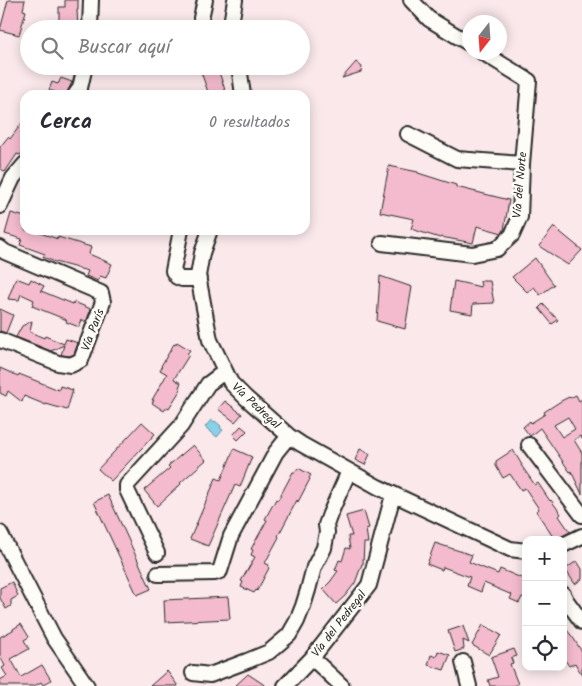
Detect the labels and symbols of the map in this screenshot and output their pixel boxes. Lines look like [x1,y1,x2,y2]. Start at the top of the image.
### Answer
north arrow [462,15,507,60]
street label: Vía del Norte [508,151,532,219]
street label: Vía París [76,306,110,354]
street label: Vía Pedregal [227,378,285,434]
street label: Vía del Pedregal [307,586,371,662]

